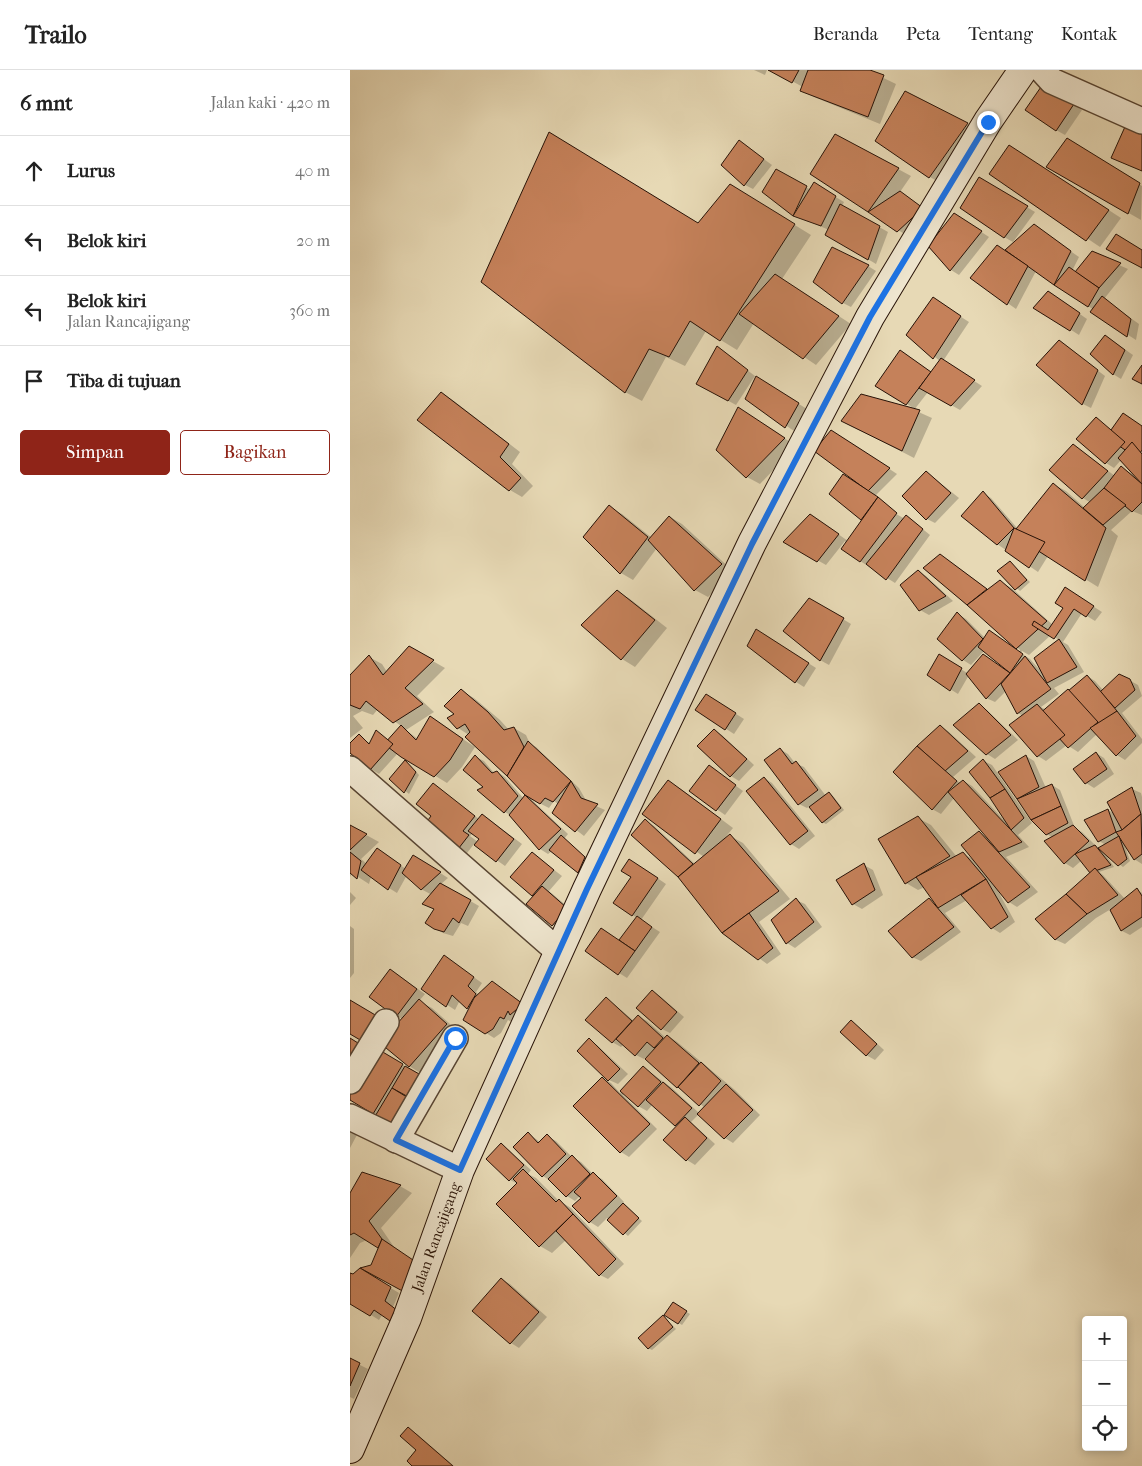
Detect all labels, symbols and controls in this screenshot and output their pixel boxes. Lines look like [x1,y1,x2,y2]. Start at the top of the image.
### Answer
text: Trailo [25,21,87,49]
text: Beranda [813,24,878,45]
text: Peta [906,24,940,45]
text: Tentang [968,24,1033,45]
text: Kontak [1061,24,1117,45]
text: 6 mnt [20,91,73,115]
text: Jalan kaki · 420 m [210,93,330,112]
route end [977,111,1000,134]
icon: ahead [20,157,48,185]
text: Lurus [67,160,115,182]
text: 40 m [295,161,330,180]
icon: left [20,227,48,255]
text: Belok kiri [67,230,146,252]
text: 20 m [296,231,330,250]
text: Belok kiri [67,290,146,312]
icon: left [20,297,48,325]
text: 360 m [289,301,330,320]
text: Jalan Rancajigang [67,312,190,331]
icon: arrive [20,367,48,395]
text: Tiba di tujuan [67,370,181,392]
button: Simpan [20,430,170,475]
button: Bagikan [180,430,330,475]
route start [444,1027,467,1050]
street label: Jalan Rancajigang [407,1179,465,1295]
map controls [1082,1316,1127,1451]
button: + [1082,1316,1127,1361]
button: − [1082,1361,1127,1406]
button: locate [1082,1406,1127,1451]

